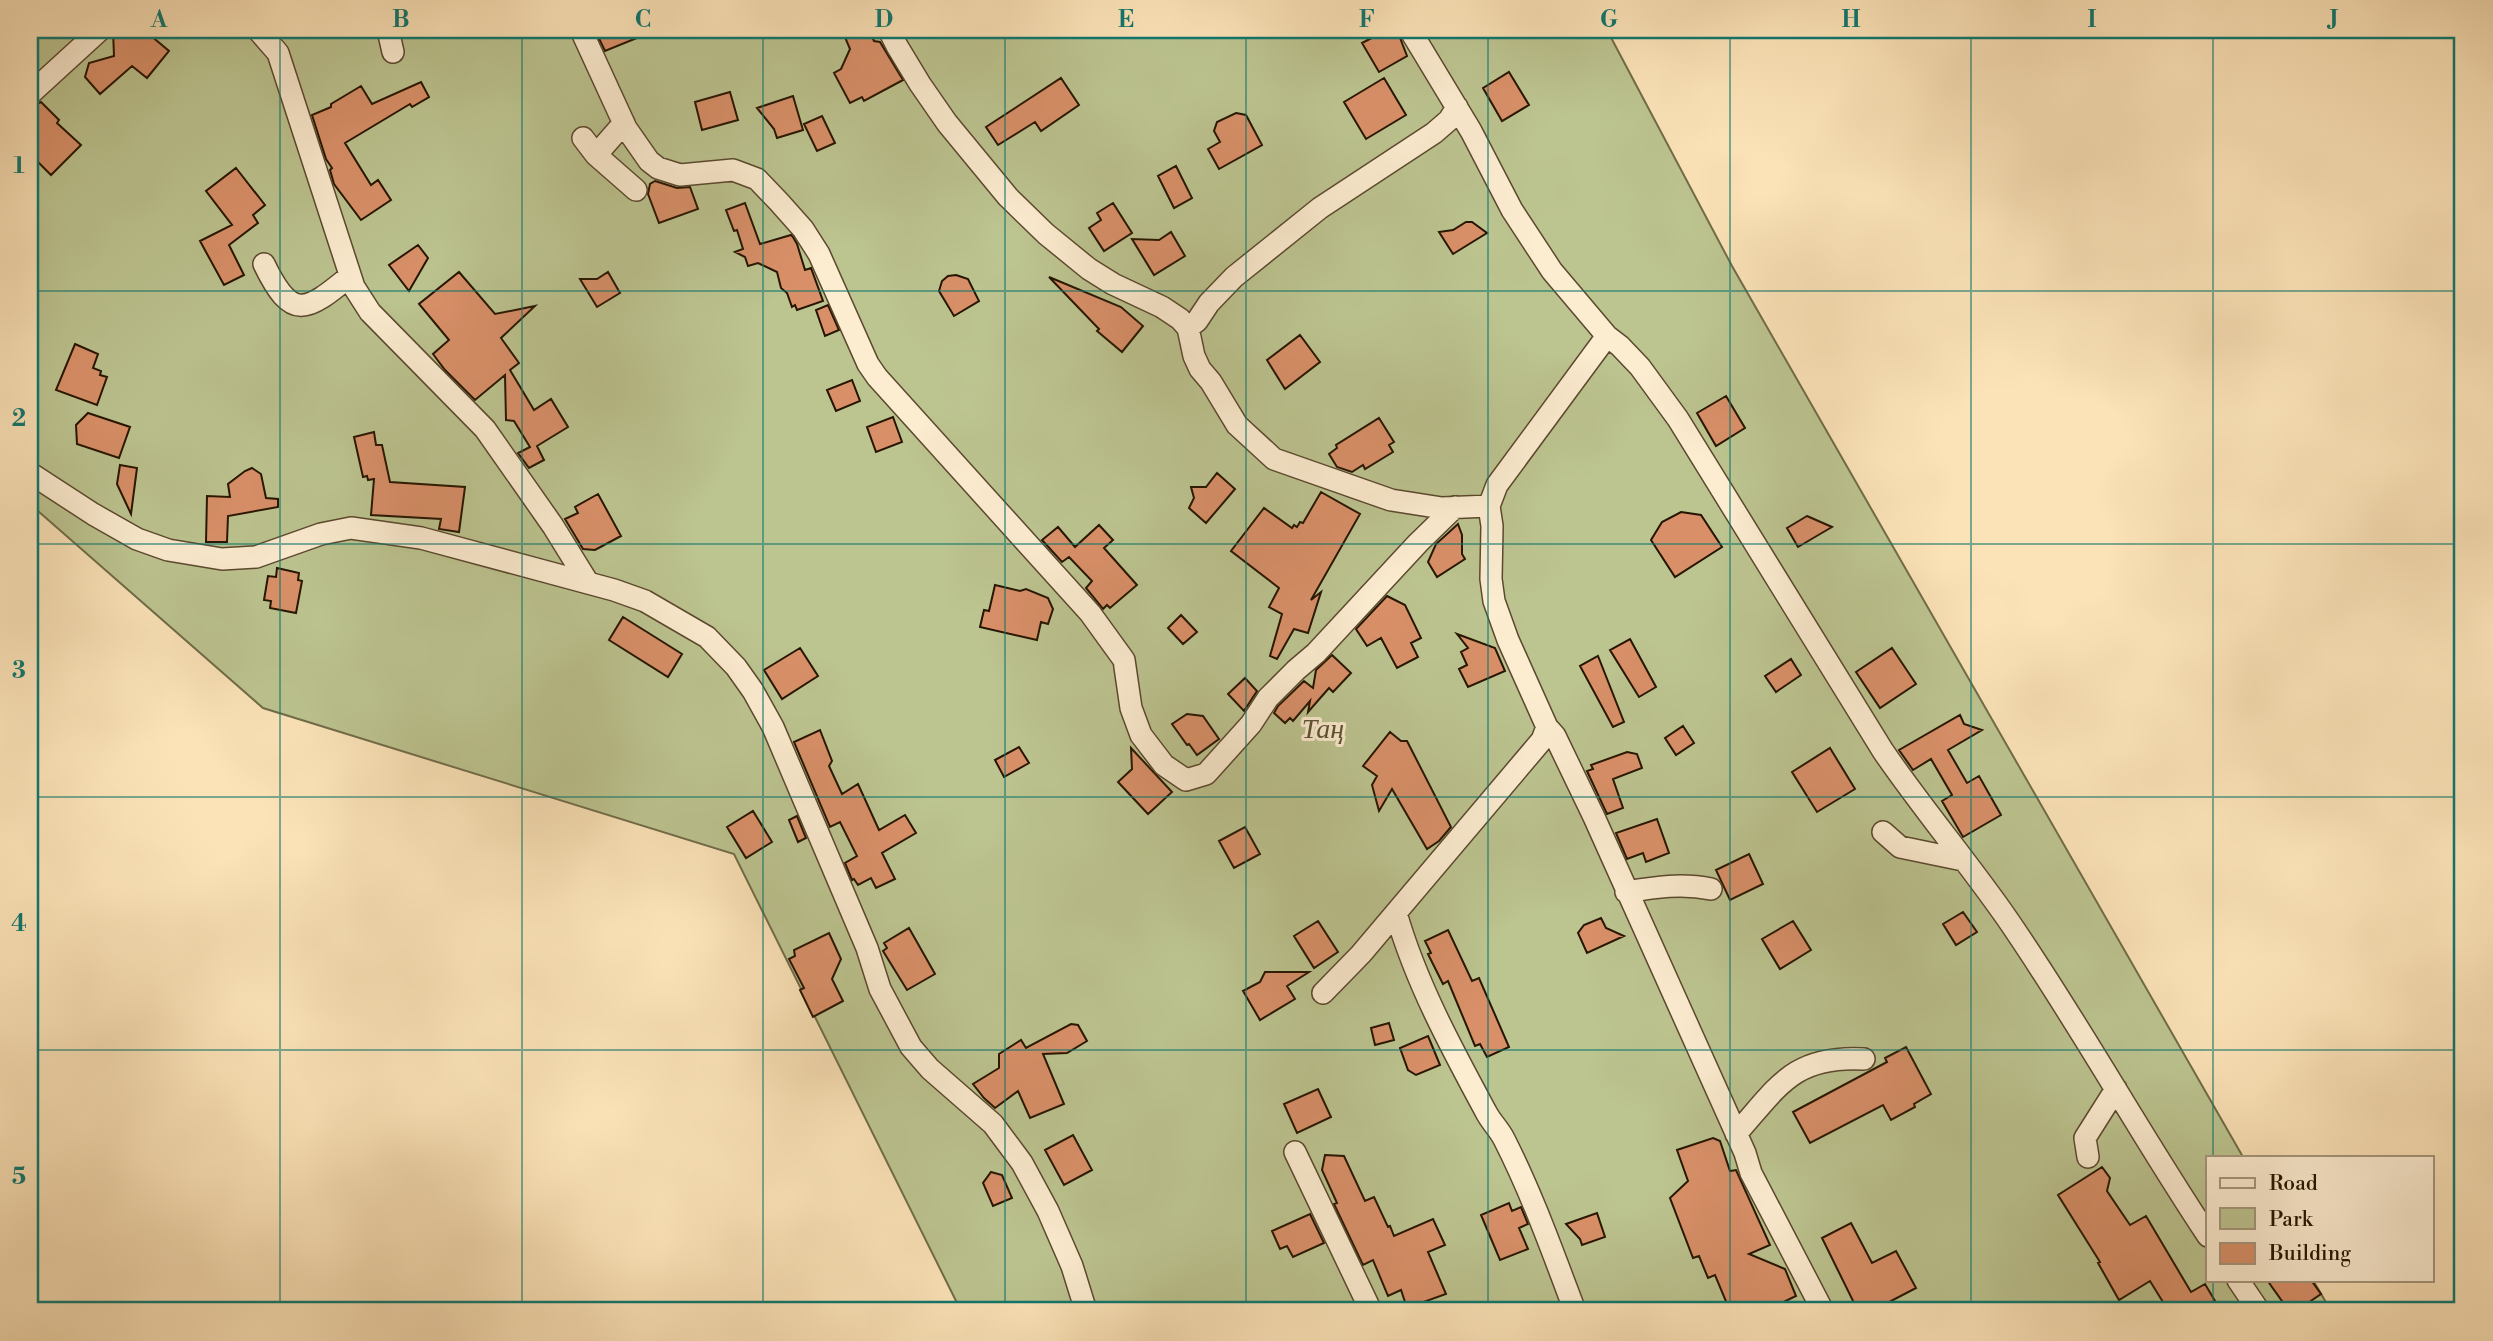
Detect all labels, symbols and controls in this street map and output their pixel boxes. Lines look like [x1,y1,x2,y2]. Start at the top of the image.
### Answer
text: A [150,6,168,34]
text: B [392,6,410,34]
text: C [635,6,651,34]
text: D [875,6,893,34]
text: E [1118,6,1134,34]
text: F [1359,6,1375,34]
text: G [1600,6,1618,34]
text: H [1842,6,1861,34]
text: I [2088,6,2097,34]
text: J [2327,6,2339,34]
text: 1 [13,152,25,180]
text: 2 [12,405,26,433]
text: 3 [12,657,26,685]
park label: Таң [1302,712,1344,747]
text: 4 [11,910,27,938]
legend [2206,1156,2434,1282]
text: 5 [12,1163,26,1191]
text: Road [2269,1171,2318,1197]
text: Park [2269,1207,2314,1233]
text: Building [2268,1241,2351,1267]

